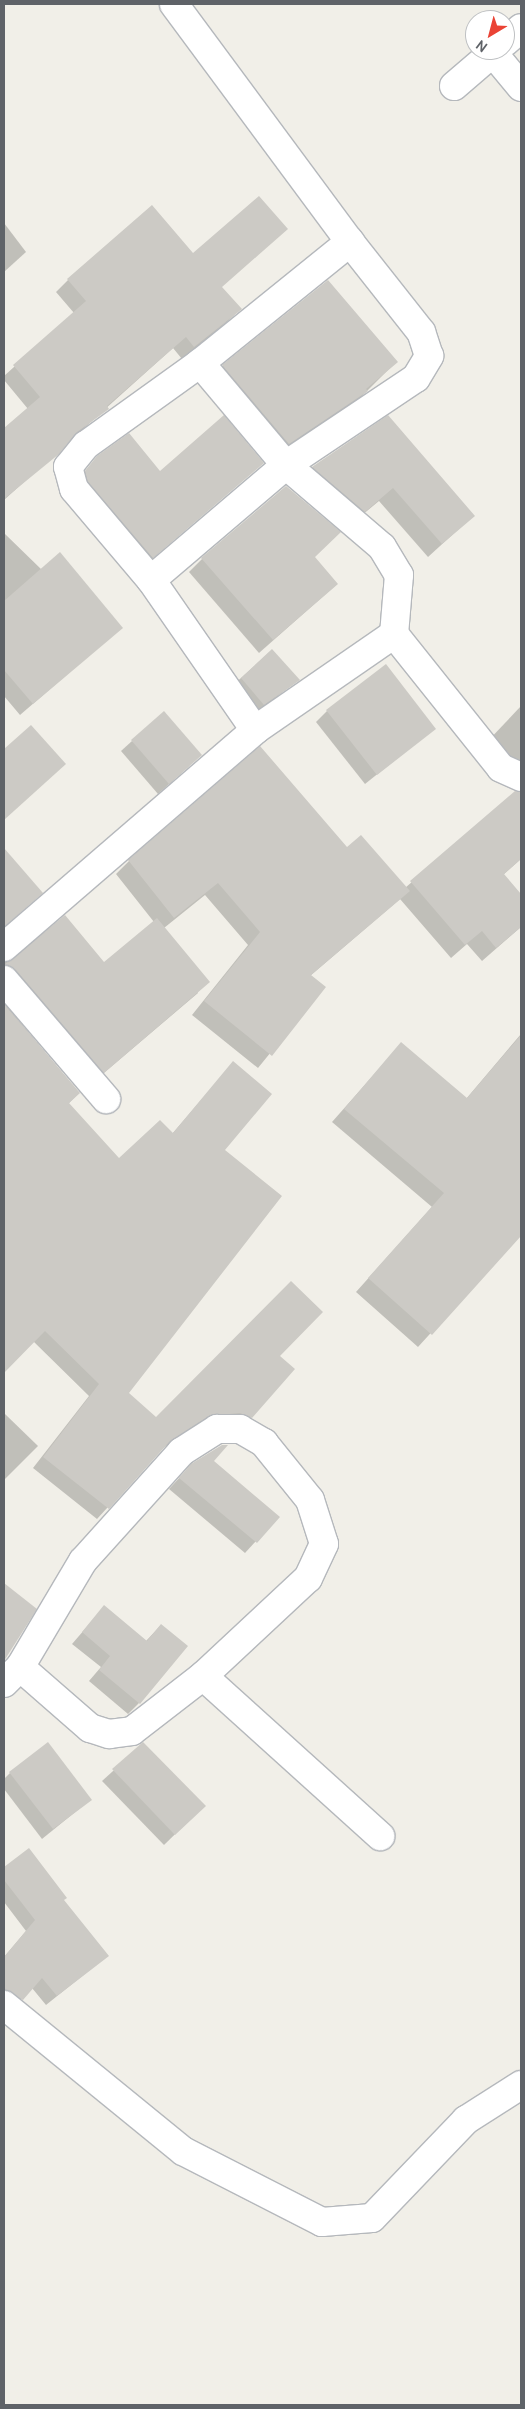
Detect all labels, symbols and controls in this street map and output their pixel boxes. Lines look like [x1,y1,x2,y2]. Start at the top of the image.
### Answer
north arrow [465,10,515,60]
text: N [472,36,491,56]

